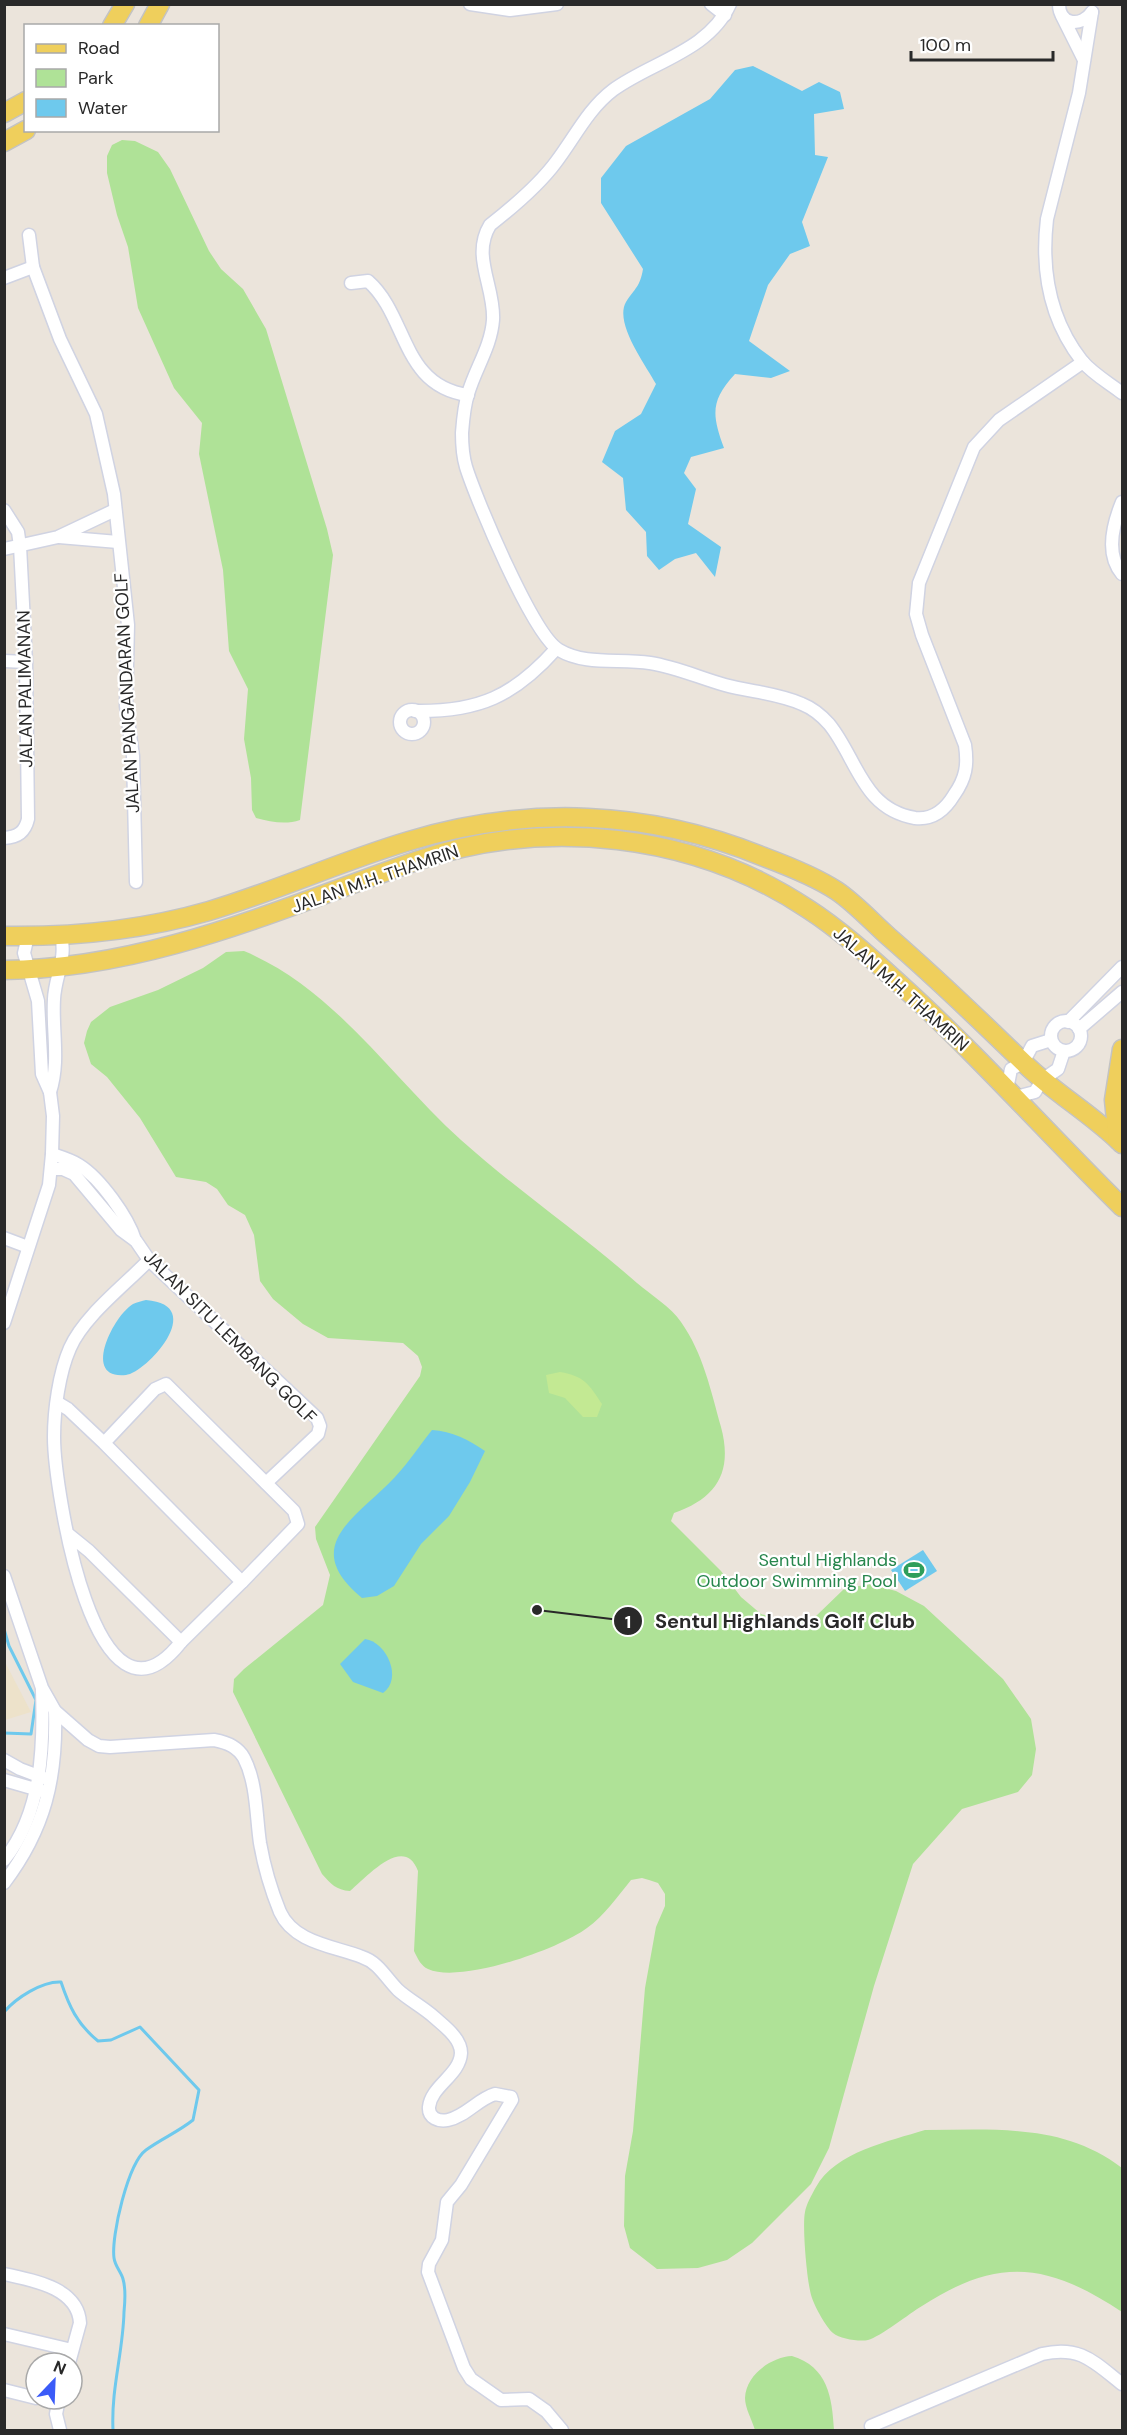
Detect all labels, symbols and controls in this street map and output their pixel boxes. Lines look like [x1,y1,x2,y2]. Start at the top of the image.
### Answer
legend [24,24,219,132]
scale bar [911,24,1054,62]
text: 100 m [920,33,971,57]
text: Road [78,36,120,60]
text: Park [78,66,114,90]
text: Water [78,96,128,120]
street label: JALAN PANGANDARAN GOLF [109,572,145,814]
street label: JALAN PALIMANAN [12,610,38,768]
street label: JALAN M.H. THAMRIN [288,839,462,919]
street label: JALAN M.H. THAMRIN [828,921,974,1057]
street label: JALAN SITU LEMBANG GOLF [138,1245,322,1429]
place label: Sentul Highlands Outdoor Swimming Pool [697,1548,897,1593]
sports icon: Sentul Highlands Outdoor Swimming Pool [902,1558,926,1582]
callout: Sentul Highlands Golf Club [613,1602,927,1640]
text: Sentul Highlands Golf Club [655,1608,915,1634]
text: 1 [625,1610,631,1634]
north arrow [24,2351,84,2411]
text: N [50,2356,69,2380]

